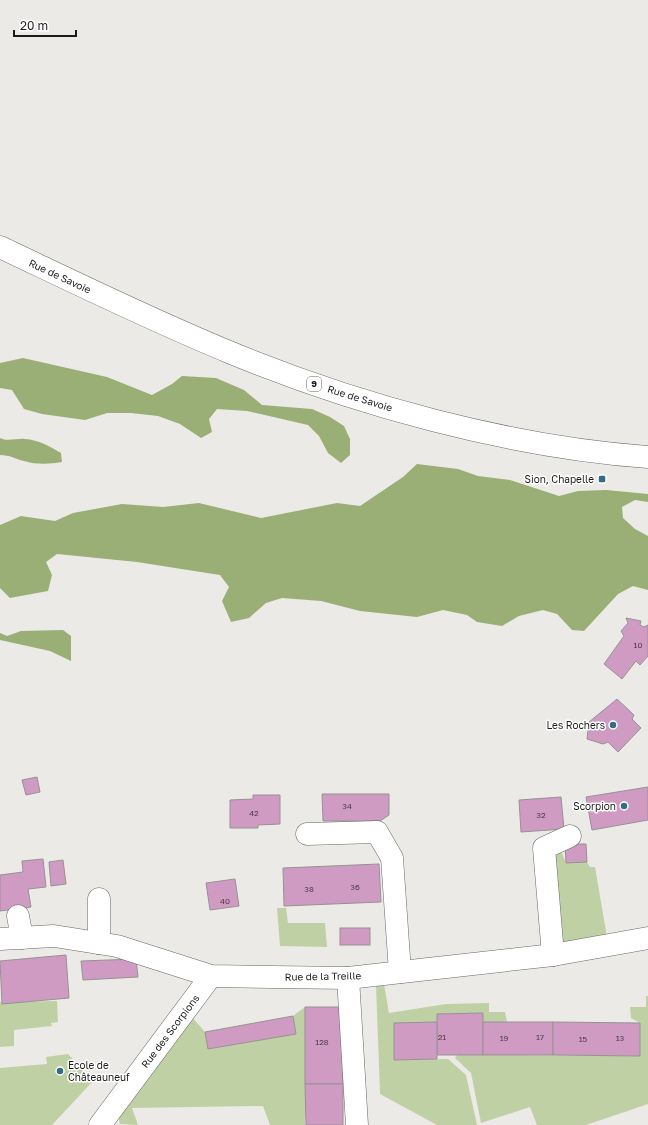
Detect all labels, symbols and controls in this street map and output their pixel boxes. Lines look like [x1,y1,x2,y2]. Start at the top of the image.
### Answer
scale bar [14,12,76,38]
text: 20 m [20,18,48,33]
street label: Rue de Savoie [27,256,93,296]
road number: 9 [307,377,321,391]
street label: Rue de Savoie [326,382,394,414]
place label: Sion, Chapelle [525,473,594,485]
marker: Sion, Chapelle [597,474,607,484]
house number: 10 [634,640,642,650]
place label: Les Rochers [547,719,605,731]
marker: Les Rochers [608,720,618,730]
place label: Scorpion [573,800,616,812]
house number: 34 [342,801,352,811]
marker: Scorpion [619,801,629,811]
house number: 42 [249,808,259,818]
house number: 32 [536,810,546,820]
house number: 36 [350,882,360,892]
house number: 38 [304,884,314,894]
house number: 40 [220,896,230,906]
street label: Rue de la Treille [285,969,362,983]
street label: Rue des Scorpions [139,992,201,1070]
house number: 21 [438,1032,446,1042]
house number: 17 [536,1032,544,1042]
house number: 19 [500,1033,509,1043]
house number: 13 [616,1033,625,1043]
house number: 15 [579,1034,588,1044]
house number: 128 [315,1037,329,1047]
place label: Ecole de Châteauneuf [68,1059,130,1083]
marker: Ecole de Châteauneuf [55,1066,65,1076]

